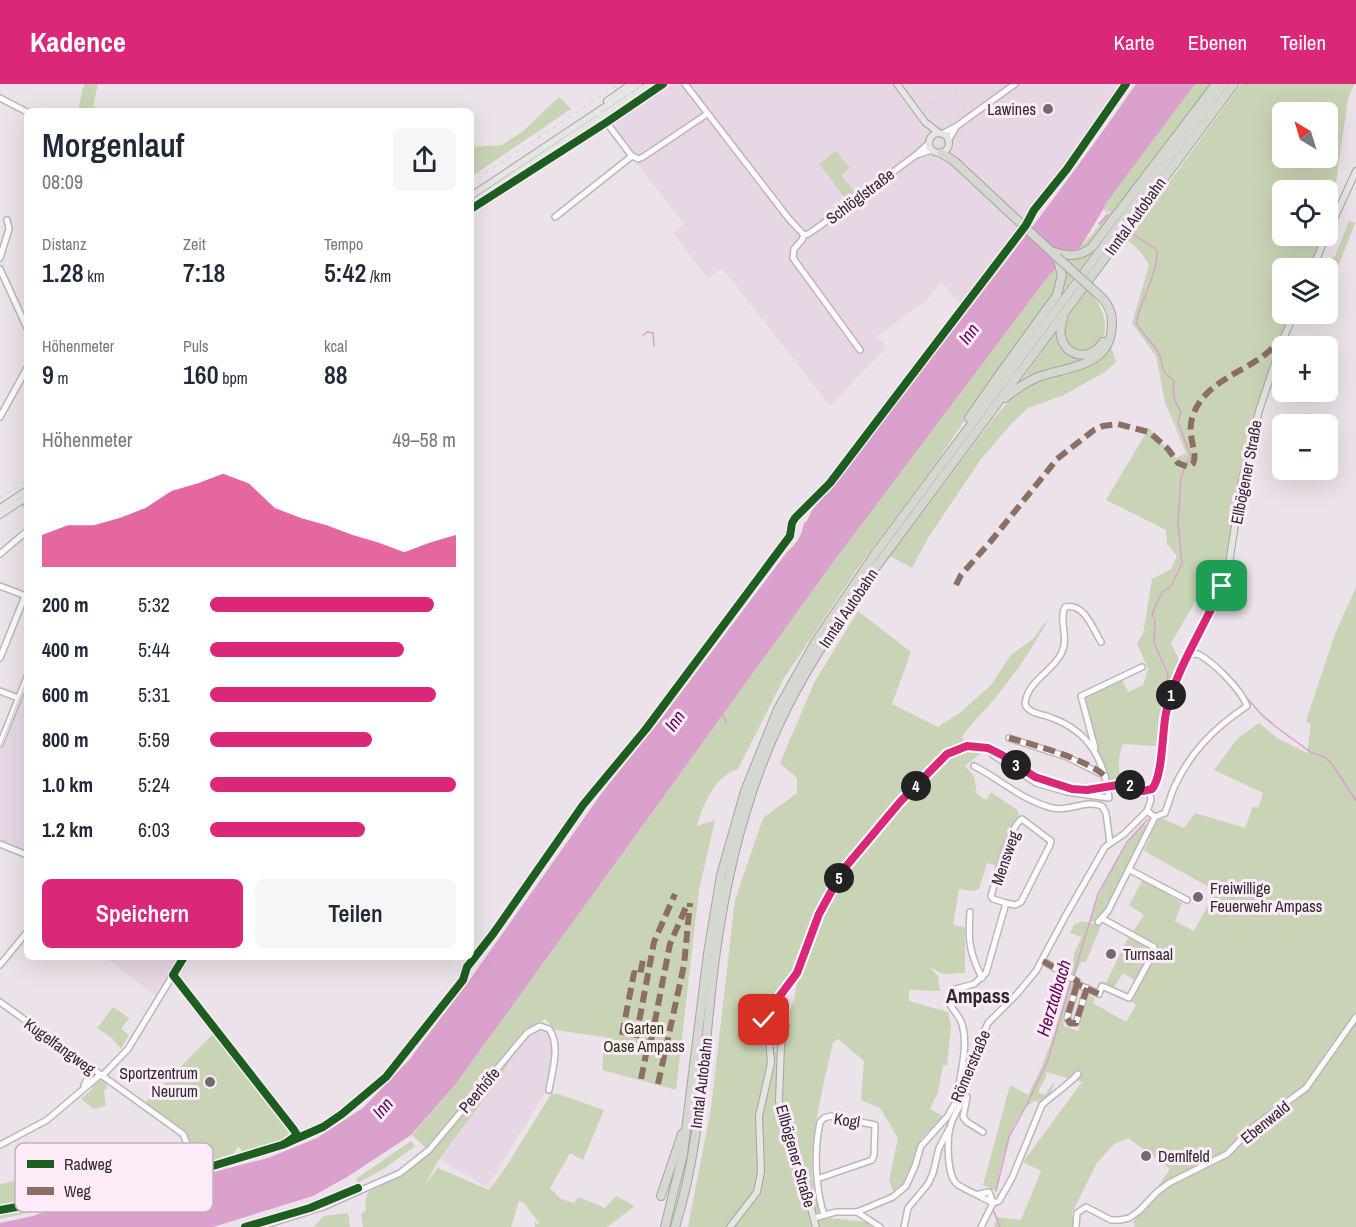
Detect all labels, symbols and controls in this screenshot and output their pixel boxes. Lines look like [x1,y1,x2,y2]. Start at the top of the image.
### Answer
text: Kadence [30,23,126,61]
text: Karte [1114,28,1155,57]
text: Ebenen [1188,28,1247,57]
text: Teilen [1280,28,1326,57]
place label: Lawines [987,98,1036,120]
marker: Lawines [1041,102,1055,116]
north arrow [1272,102,1338,168]
map controls [1272,102,1338,480]
text: Morgenlauf [42,123,184,167]
button: share [393,128,456,191]
street label: Schlöglstraße [821,163,899,229]
text: 08:09 [42,168,83,195]
street label: Inntal Autobahn [1099,173,1171,259]
button: locate [1272,180,1338,246]
text: Distanz [42,233,86,255]
text: Zeit [183,233,206,255]
text: Tempo [324,233,363,255]
text: 1.28 [42,255,84,290]
text: 7:18 [183,255,225,290]
text: 5:42 [324,255,366,290]
button: layers [1272,258,1338,324]
text: km [84,265,105,287]
text: /km [366,265,391,287]
water label: Inn [952,318,985,349]
text: Höhenmeter [42,335,114,357]
text: Puls [183,335,209,357]
text: kcal [324,335,347,357]
button: + [1272,336,1338,402]
text: 9 [42,357,54,392]
text: 160 [183,357,219,392]
text: 88 [324,357,348,392]
text: m [54,367,68,389]
text: bpm [219,367,248,389]
button: − [1272,414,1338,480]
street label: Ellbögener Straße [1225,418,1267,526]
text: Höhenmeter [42,426,132,453]
text: 49–58 m [392,426,456,453]
pin [1196,560,1247,611]
street label: Inntal Autobahn [813,564,883,652]
icon: arrive [1205,569,1238,602]
text: 200 m [42,591,89,618]
text: 5:32 [138,591,170,618]
text: 400 m [42,636,89,663]
text: 5:44 [138,636,170,663]
pin: 1 [1156,680,1186,710]
text: 600 m [42,681,89,708]
text: 5:31 [138,681,170,708]
text: 1 [1167,684,1175,706]
water label: Inn [658,705,691,736]
text: 800 m [42,726,89,753]
text: 5:59 [138,726,170,753]
pin: 3 [1001,750,1031,780]
text: 3 [1012,754,1020,776]
pin: 2 [1115,770,1145,800]
text: 1.0 km [42,771,93,798]
text: 5:24 [138,771,170,798]
pin: 4 [901,771,931,801]
text: 2 [1126,774,1134,796]
text: 4 [912,775,920,797]
text: 1.2 km [42,816,93,843]
text: 6:03 [138,816,170,843]
street label: Mensweg [985,827,1025,888]
pin: 5 [824,863,854,893]
text: 5 [835,867,843,889]
place label: Freiwillige Feuerwehr Ampass [1210,877,1322,917]
button: Speichern [42,879,243,948]
button: Teilen [255,879,456,948]
marker: Freiwillige Feuerwehr Ampass [1191,890,1205,904]
place label: Turnsaal [1123,943,1173,965]
marker: Turnsaal [1104,947,1118,961]
water label: Herztalbach [1030,957,1077,1039]
district label: Ampass [946,982,1010,1009]
pin [738,994,789,1045]
icon: check [747,1003,780,1036]
street label: Kugelfangweg [20,1013,101,1080]
park label: Garten Oase Ampass [603,1017,685,1057]
street label: Römerstraße [945,1026,995,1106]
street label: Inntal Autobahn [685,1036,717,1130]
place label: Sportzentrum Neurum [119,1062,198,1102]
street label: Peerhöfe [453,1063,505,1117]
marker: Sportzentrum Neurum [203,1075,217,1089]
water label: Inn [366,1092,399,1124]
street label: Ebenwald [1236,1095,1294,1149]
street label: Ellbögener Straße [771,1102,821,1210]
street label: Kogl [832,1107,862,1133]
legend [15,1143,213,1212]
place label: Demlfeld [1158,1145,1210,1167]
marker: Demlfeld [1139,1149,1153,1163]
text: Radweg [64,1153,113,1175]
text: Weg [64,1180,91,1202]

